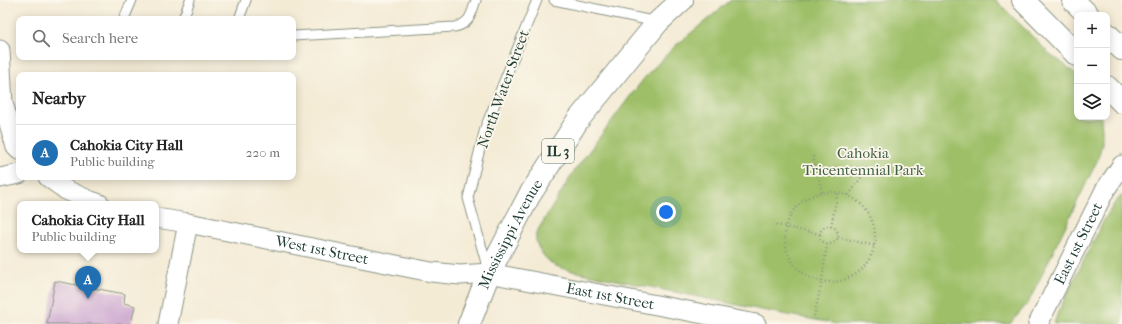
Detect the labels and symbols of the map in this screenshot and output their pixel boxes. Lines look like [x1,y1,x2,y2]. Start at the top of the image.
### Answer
street label: North Water Street [473,27,533,151]
road number: IL 3 [542,139,574,163]
park label: Cahokia Tricentennial Park [802,144,924,179]
street label: Mississippi Avenue [475,175,547,292]
street label: East 1st Street [1050,199,1107,287]
your location [656,202,676,222]
street label: West 1st Street [273,232,371,268]
pin: A [75,266,101,299]
street label: East 1st Street [565,279,656,314]

